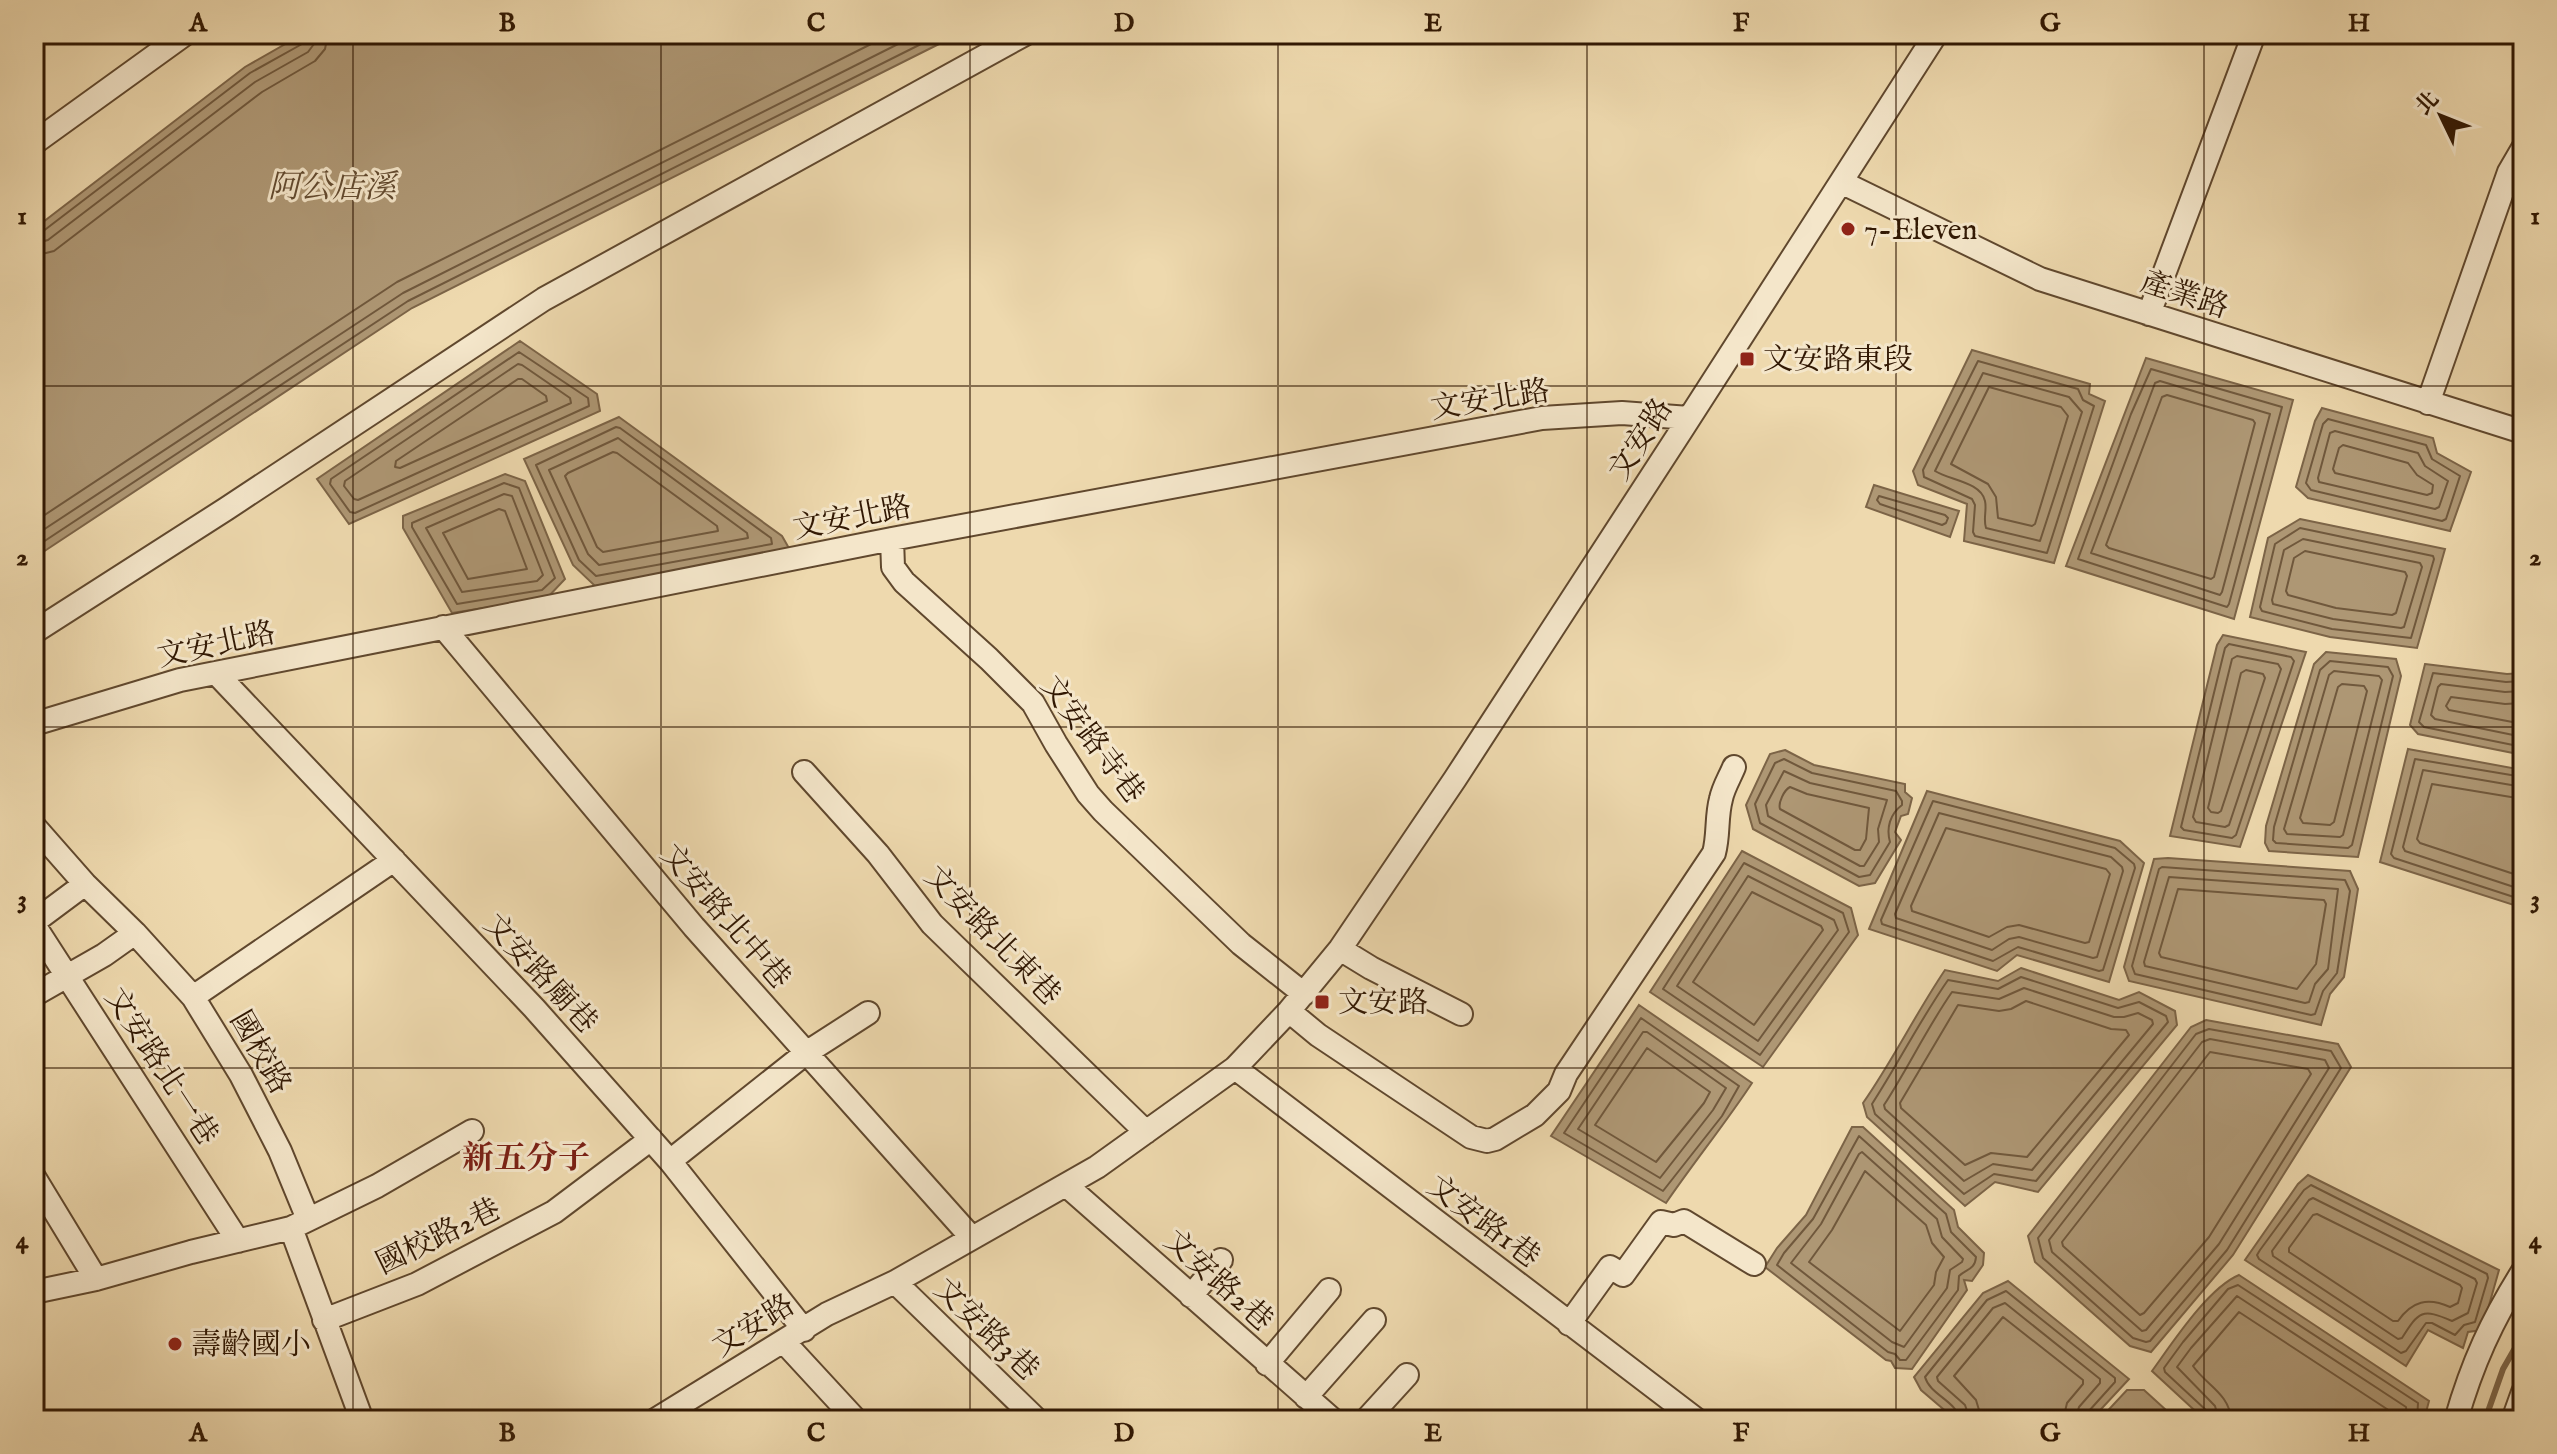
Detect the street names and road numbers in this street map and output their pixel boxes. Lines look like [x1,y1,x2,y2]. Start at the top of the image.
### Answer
street label: 產業路 [2136,264,2233,328]
street label: 文安北路 [1428,373,1553,429]
street label: 文安路 [1601,392,1682,488]
street label: 文安北路 [790,489,915,549]
street label: 文安北路 [154,615,279,677]
street label: 文安路寺巷 [1031,669,1152,812]
street label: 文安路北中巷 [651,837,798,998]
street label: 文安路北東巷 [915,858,1068,1014]
street label: 文安路廟巷 [474,907,605,1042]
street label: 文安路北一巷 [95,981,225,1153]
street label: 國校路 [220,1005,298,1101]
street label: 文安路1巷 [1419,1168,1547,1277]
street label: 國校路2巷 [370,1191,507,1284]
street label: 文安路2巷 [1155,1223,1280,1340]
street label: 文安路3巷 [925,1271,1046,1390]
street label: 文安路 [706,1287,802,1367]

